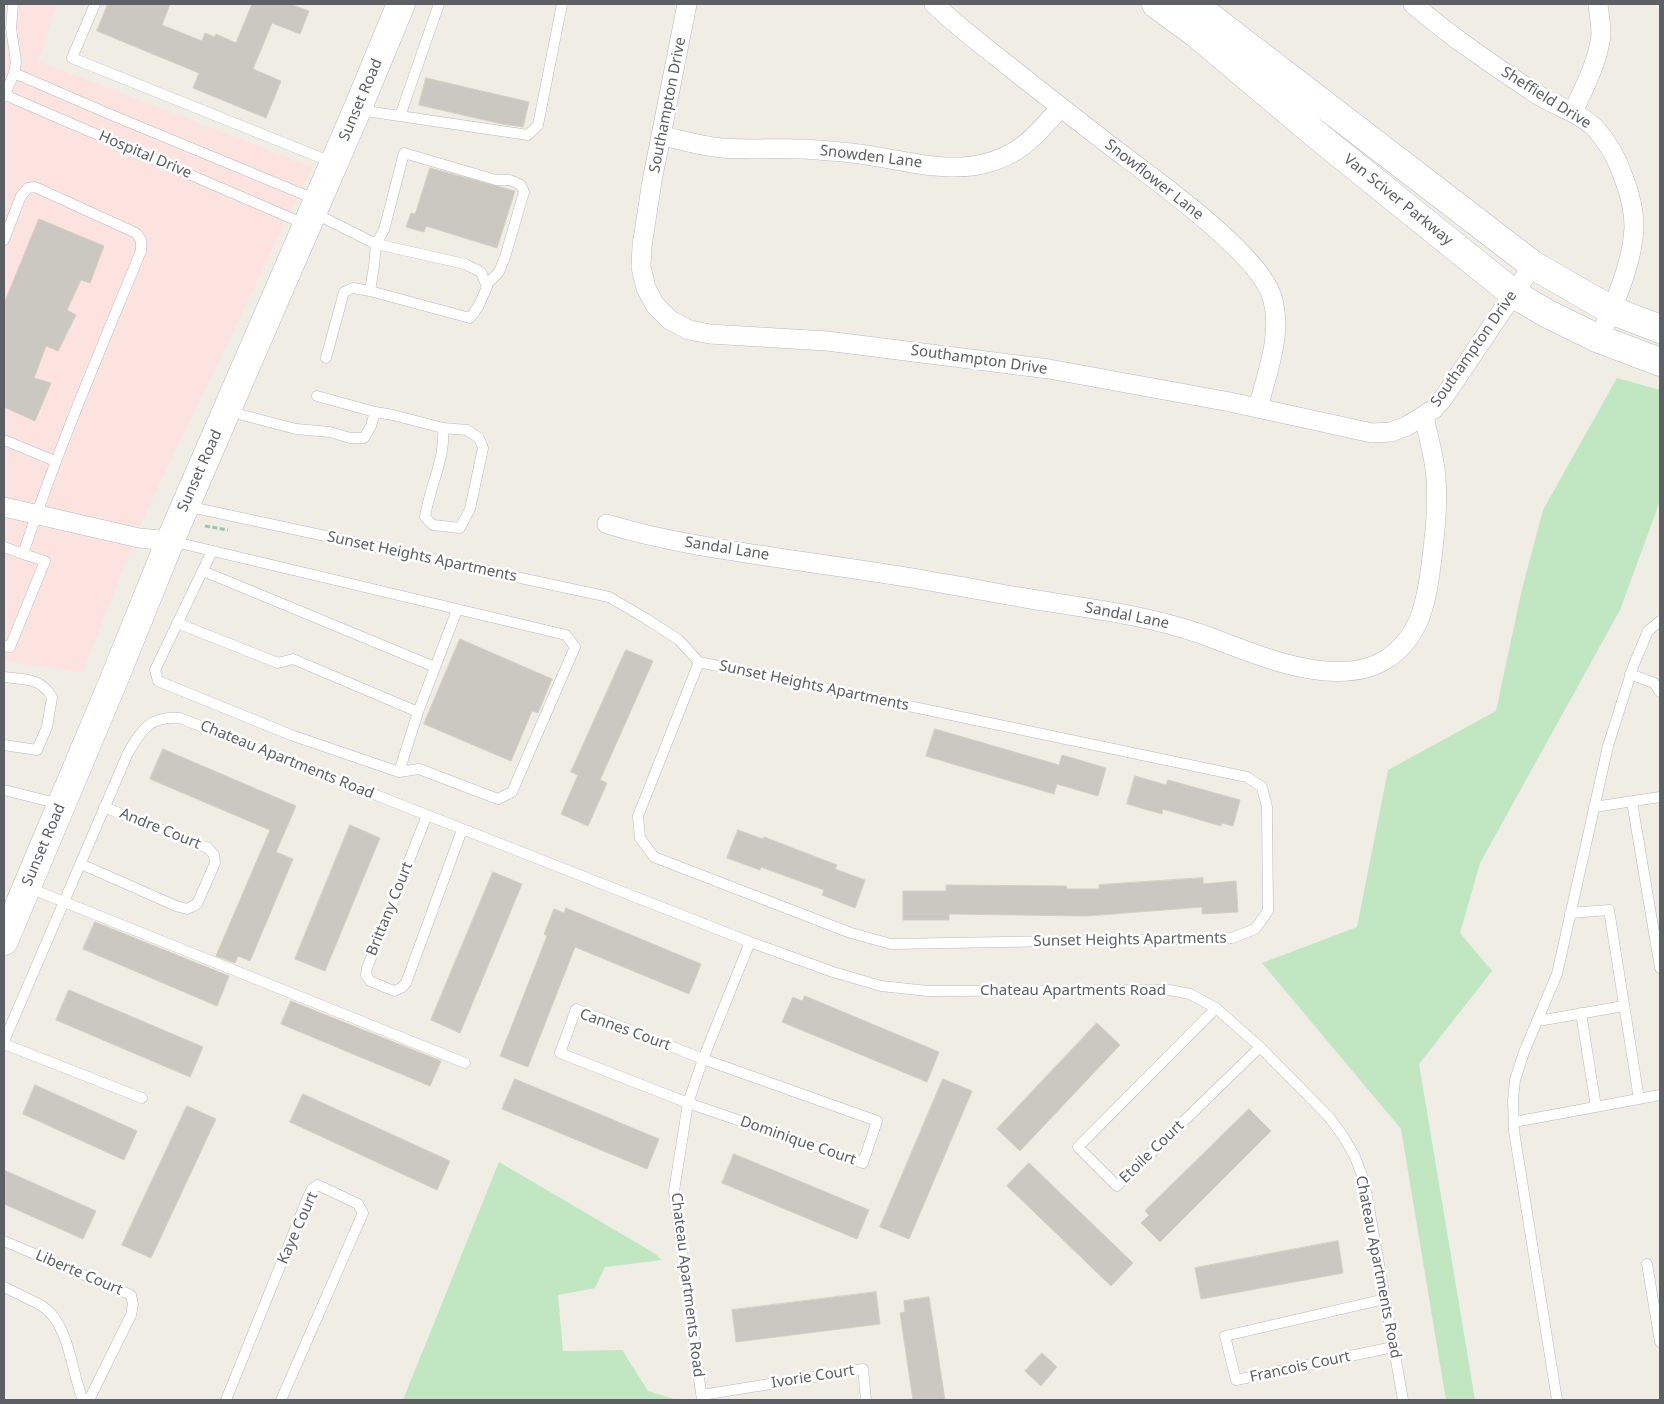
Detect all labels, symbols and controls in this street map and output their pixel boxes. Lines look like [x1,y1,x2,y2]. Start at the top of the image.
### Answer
street label: Southampton Drive [646,36,690,174]
street label: Sunset Road [336,56,386,144]
street label: Sheffield Drive [1498,63,1594,133]
street label: Hospital Drive [96,127,194,183]
street label: Snowflower Lane [1101,136,1207,224]
street label: Snowden Lane [819,142,923,172]
street label: Van Sciver Parkway [1340,150,1456,250]
street label: Southampton Drive [1427,287,1521,411]
street label: Southampton Drive [910,342,1048,378]
street label: Sunset Road [174,427,226,515]
street label: Sunset Heights Apartments [326,528,518,586]
street label: Sandal Lane [683,533,771,565]
street label: Sandal Lane [1083,599,1171,633]
street label: Sunset Heights Apartments [718,657,910,715]
street label: Chateau Apartments Road [198,717,376,803]
street label: Sunset Road [19,801,69,889]
street label: Andre Court [117,805,203,853]
street label: Brittany Court [363,860,417,958]
street label: Sunset Heights Apartments [1033,929,1227,951]
street label: Chateau Apartments Road [980,982,1166,1000]
street label: Cannes Court [577,1005,673,1055]
street label: Dominique Court [738,1113,858,1169]
street label: Etoile Court [1116,1117,1188,1187]
street label: Chateau Apartments Road [1351,1174,1405,1360]
street label: Kaye Court [274,1189,322,1267]
street label: Chateau Apartments Road [667,1192,707,1378]
street label: Liberte Court [33,1247,125,1299]
street label: Francois Court [1248,1348,1352,1386]
street label: Ivorie Court [770,1362,856,1392]

